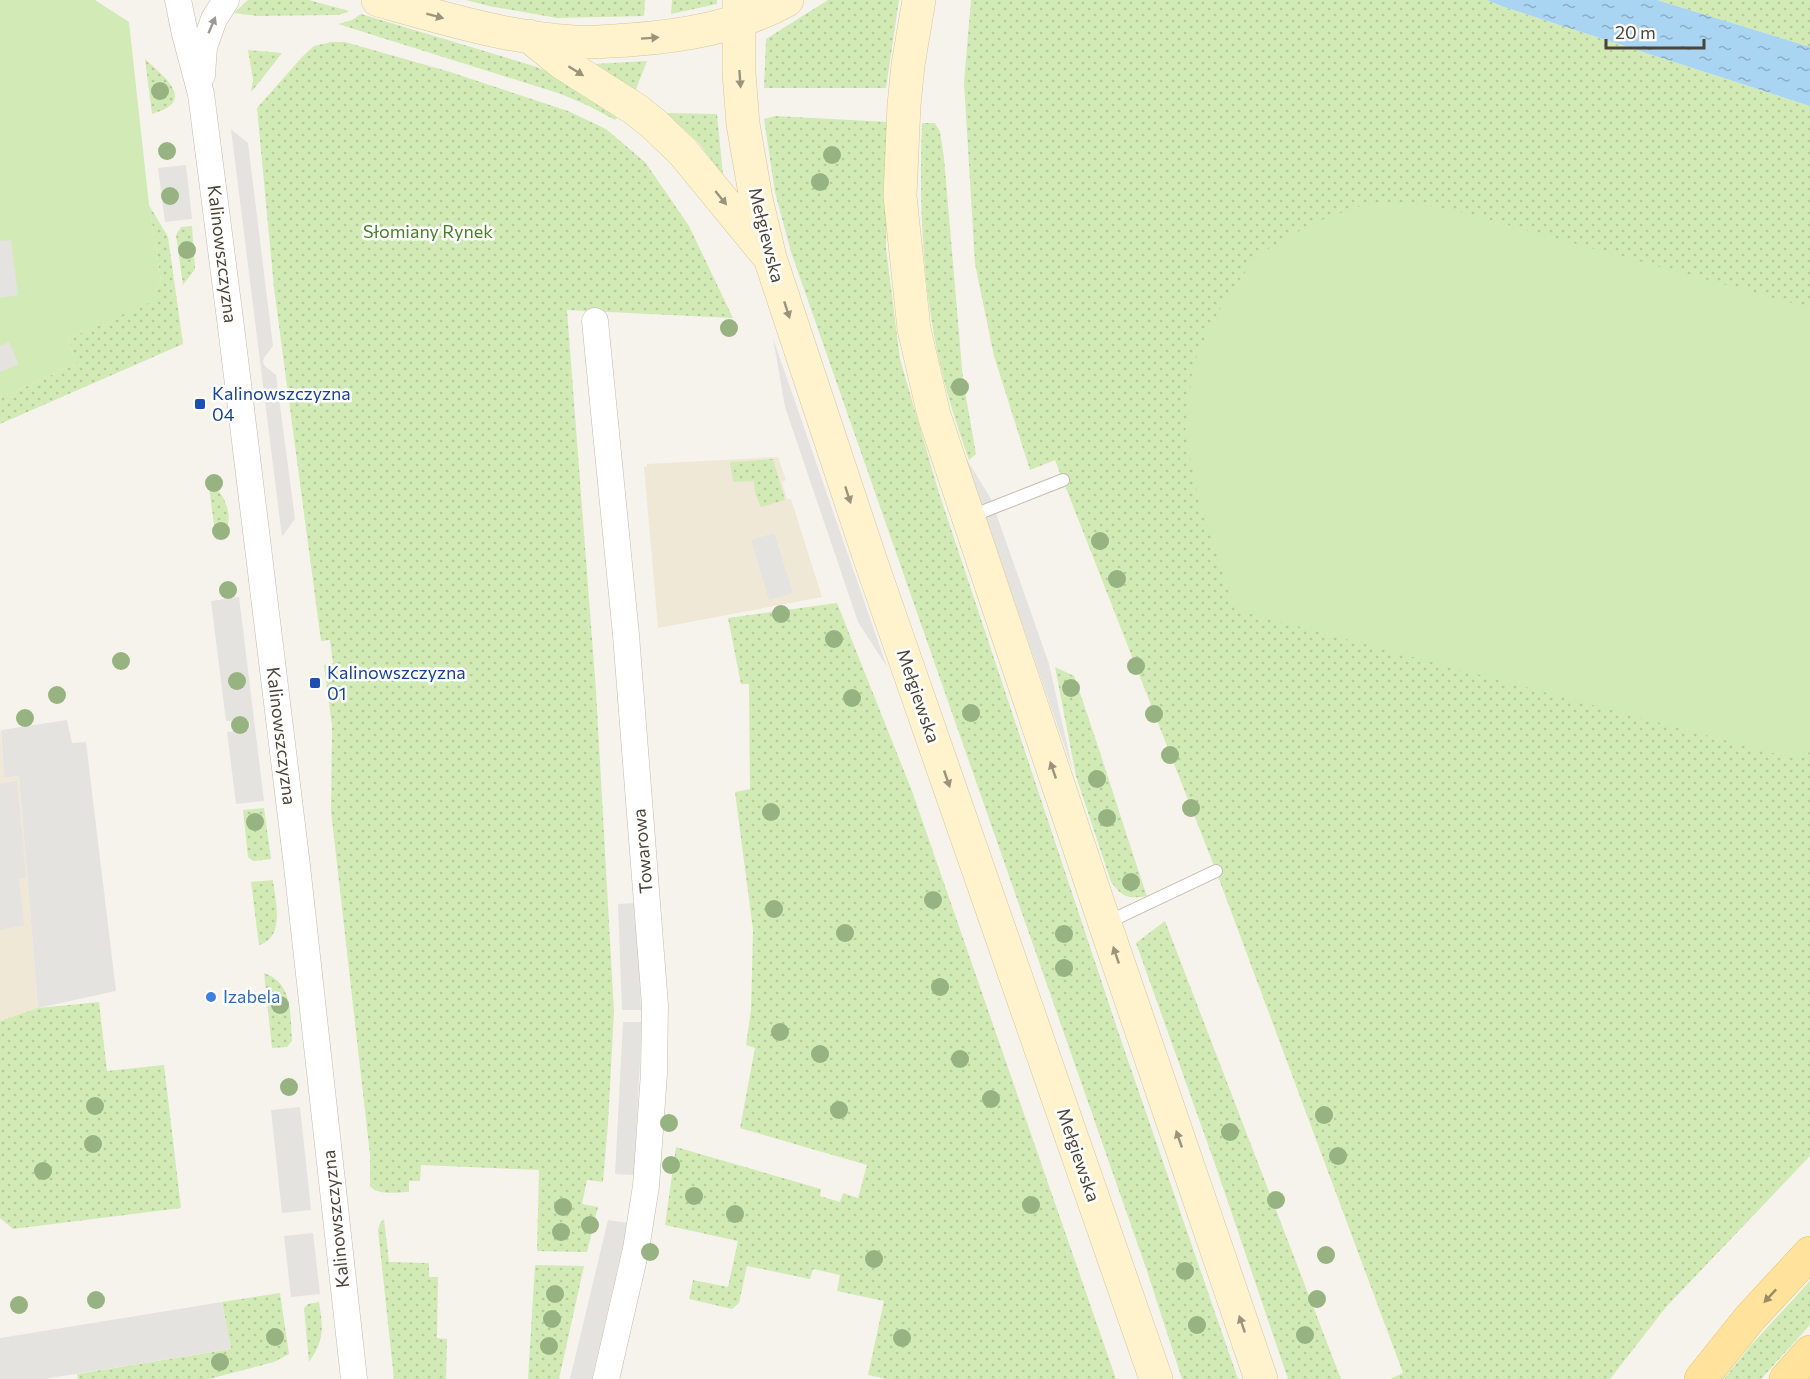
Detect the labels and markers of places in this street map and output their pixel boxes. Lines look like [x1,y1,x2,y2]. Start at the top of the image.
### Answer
place label: Kalinowszczyzna 04 [212,382,351,425]
marker: Kalinowszczyzna 04 [193,397,207,411]
place label: Kalinowszczyzna 01 [327,661,466,704]
marker: Kalinowszczyzna 01 [308,676,322,690]
place label: Izabela [223,985,281,1007]
marker: Izabela [204,990,218,1004]

